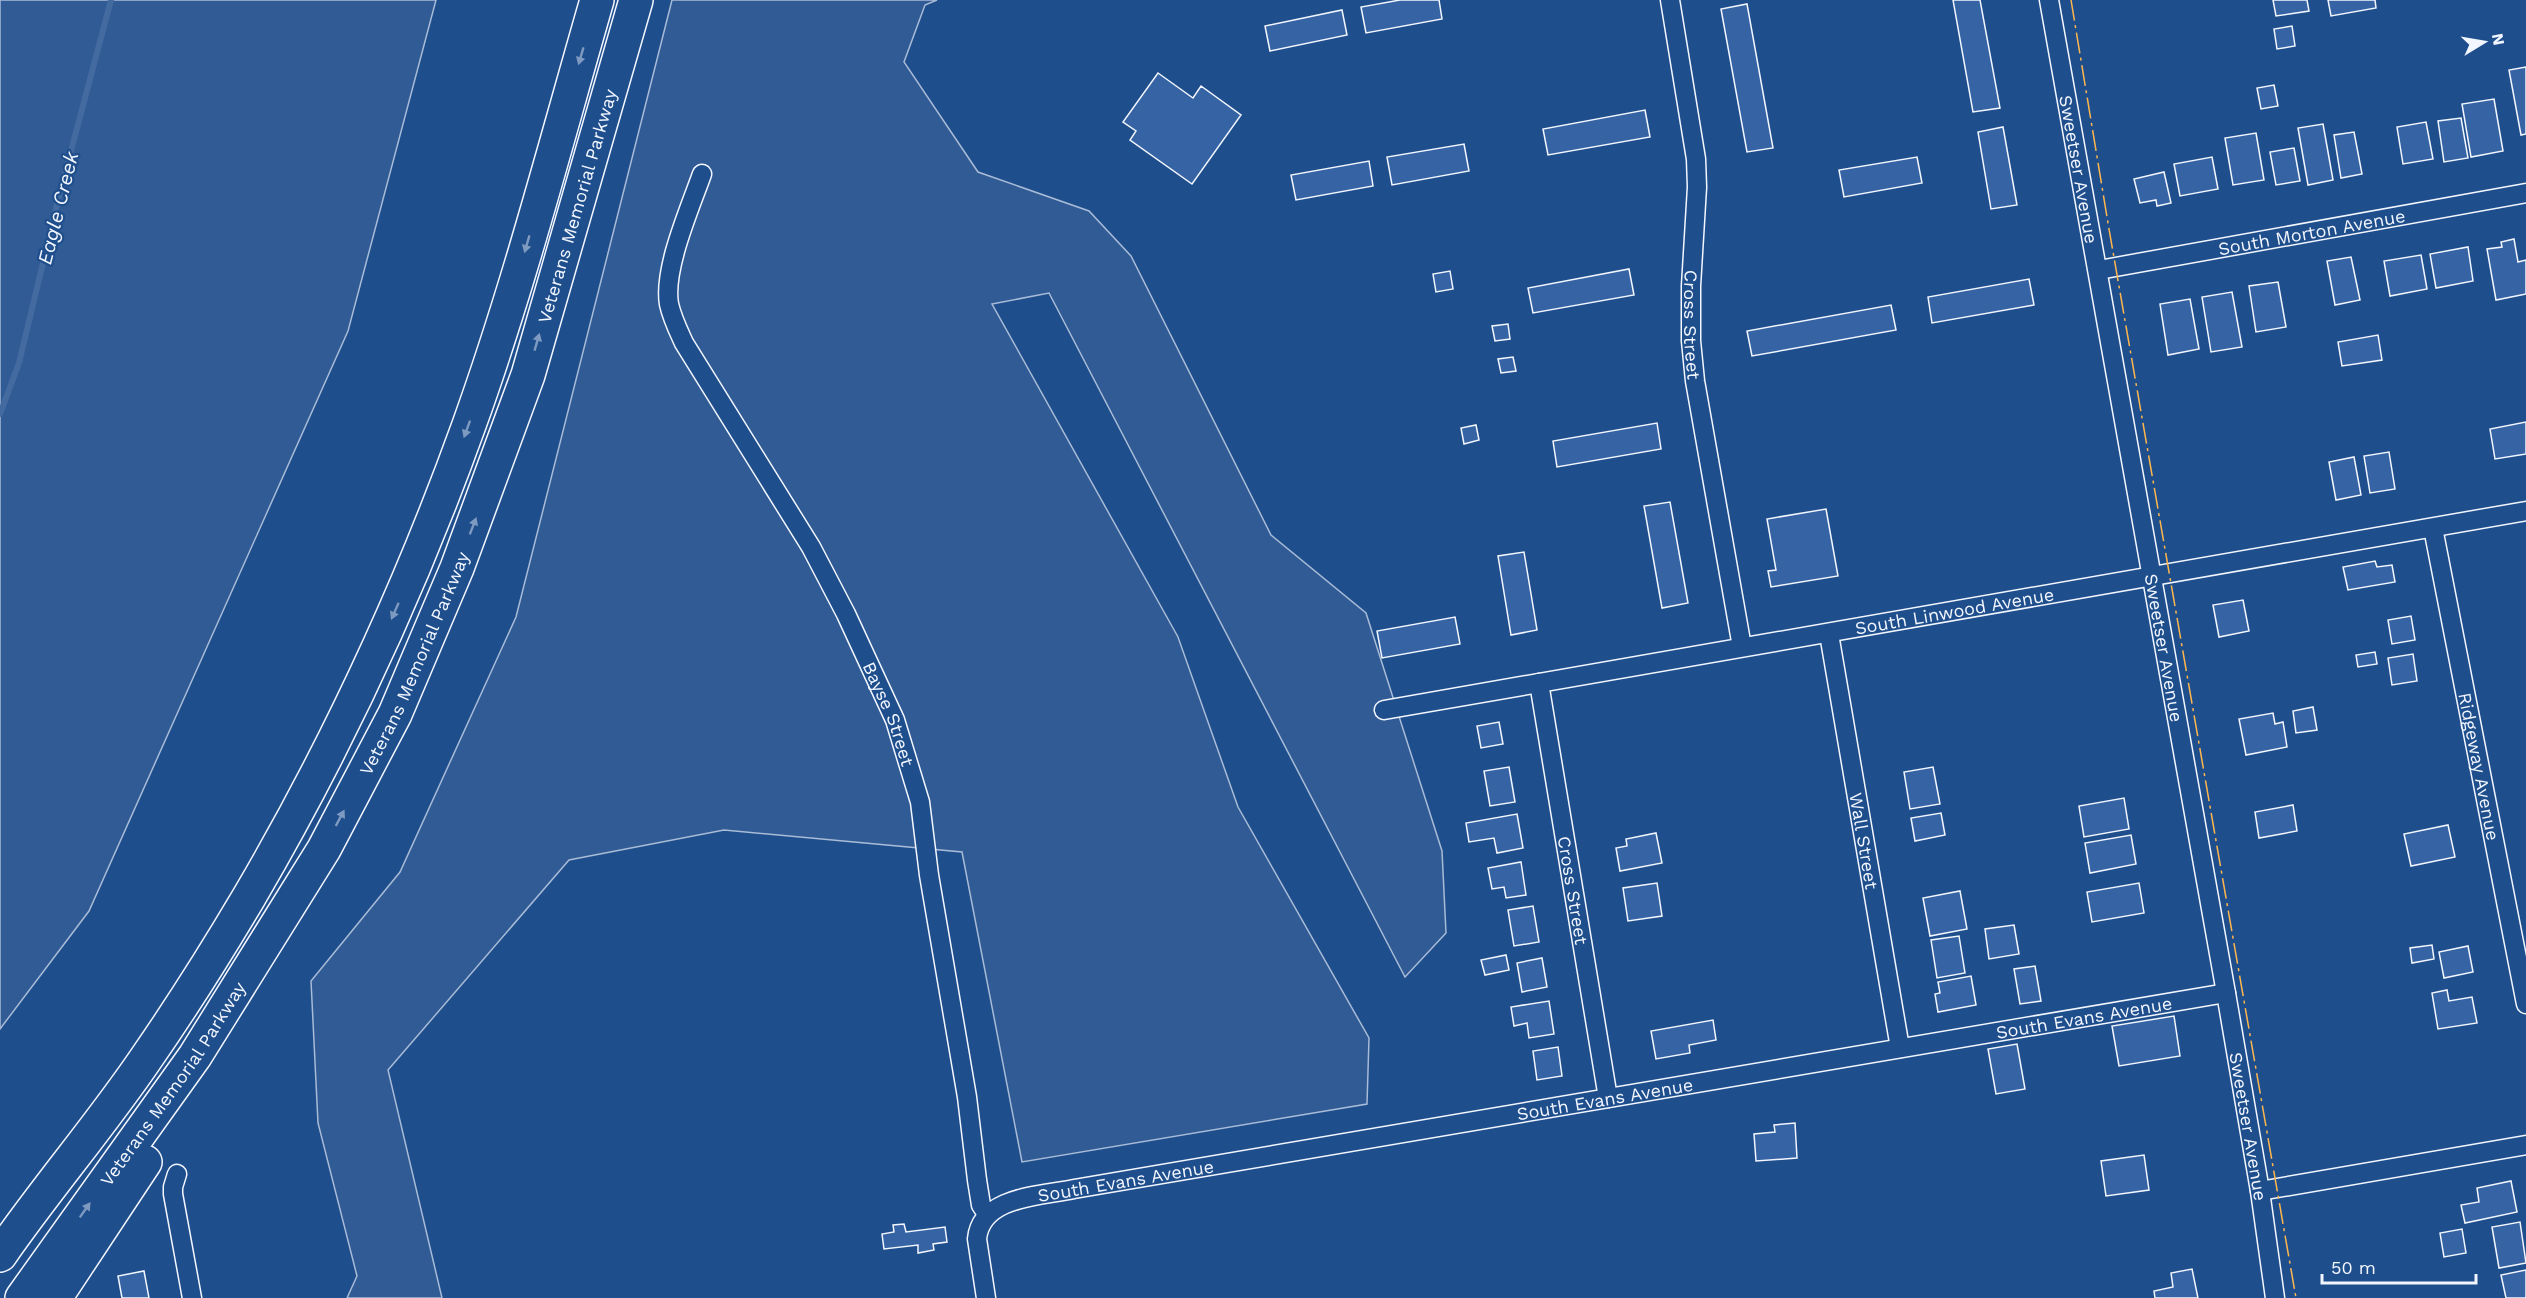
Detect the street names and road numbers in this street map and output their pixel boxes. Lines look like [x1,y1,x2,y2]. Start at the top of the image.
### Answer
street label: Veterans Memorial Parkway [533,86,621,326]
street label: Sweetser Avenue [2056,93,2103,245]
street label: South Morton Avenue [2216,204,2407,259]
street label: Cross Street [1680,269,1705,381]
street label: Veterans Memorial Parkway [354,548,473,778]
street label: Sweetser Avenue [2141,572,2188,724]
street label: South Linwood Avenue [1853,583,2056,638]
street label: Bayse Street [859,658,919,769]
street label: Ridgeway Avenue [2455,691,2504,842]
street label: Wall Street [1846,791,1883,891]
street label: Cross Street [1554,834,1593,946]
street label: Veterans Memorial Parkway [95,977,250,1190]
street label: South Evans Avenue [1994,992,2174,1042]
street label: Sweetser Avenue [2226,1051,2272,1202]
street label: South Evans Avenue [1515,1073,1694,1124]
street label: South Evans Avenue [1036,1155,1215,1205]

